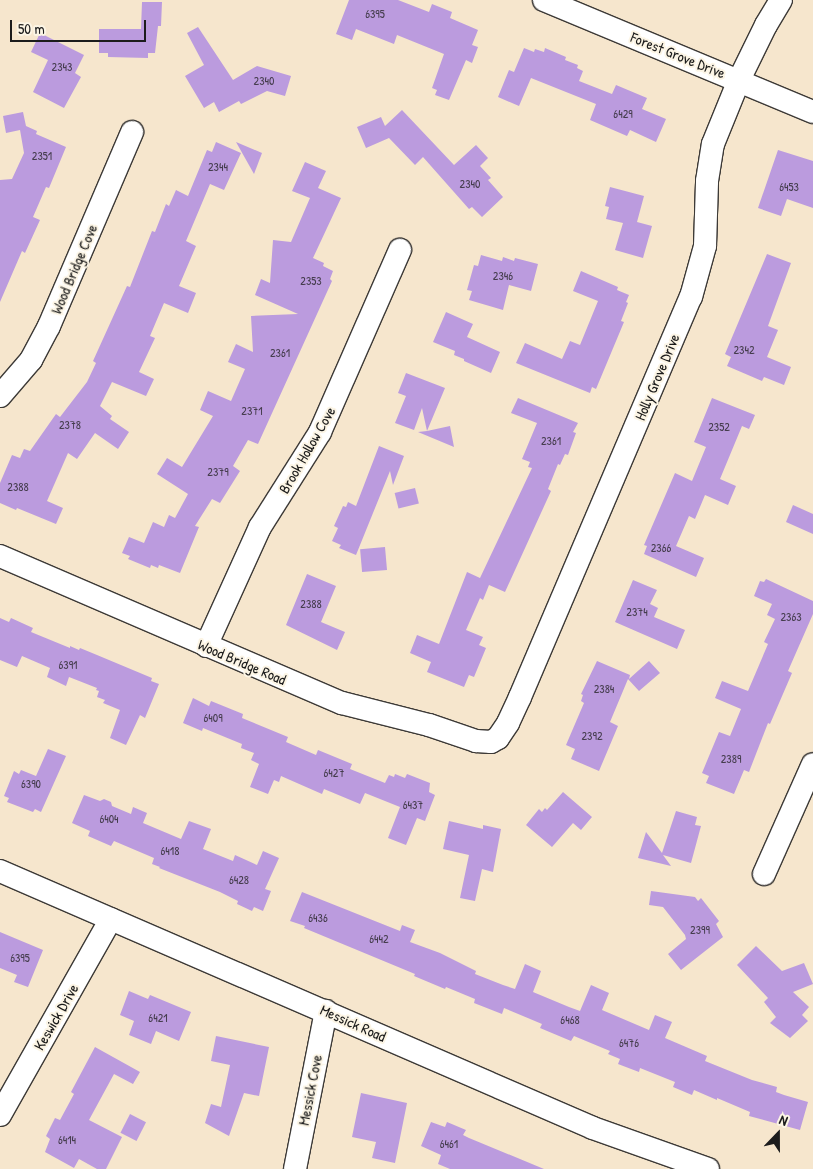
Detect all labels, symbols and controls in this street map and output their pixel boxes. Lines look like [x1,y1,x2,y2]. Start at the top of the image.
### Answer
house number: 6395 [365,7,385,21]
scale bar [12,10,149,42]
text: 50 m [18,18,45,39]
street label: Forest Grove Drive [628,28,728,82]
house number: 2343 [52,60,72,74]
house number: 2340 [254,74,274,88]
house number: 6429 [613,107,633,121]
house number: 2351 [32,149,52,163]
house number: 2344 [208,160,228,174]
house number: 2340 [460,177,480,191]
house number: 6453 [779,180,799,194]
street label: Wood Bridge Cove [47,222,101,316]
house number: 2346 [493,269,513,283]
house number: 2353 [300,274,322,288]
street label: Holly Grove Drive [631,331,683,423]
house number: 2342 [733,343,755,357]
house number: 2361 [270,346,290,360]
street label: Brook Hollow Cove [275,403,339,497]
house number: 2371 [241,404,263,418]
house number: 2378 [59,418,81,432]
house number: 2352 [708,420,730,434]
house number: 2361 [541,434,561,448]
house number: 2379 [207,465,229,479]
house number: 2388 [7,480,29,494]
house number: 2366 [651,541,671,555]
house number: 2388 [300,597,322,611]
house number: 2374 [626,605,648,619]
house number: 2363 [780,610,802,624]
street label: Wood Bridge Road [195,635,289,689]
house number: 6391 [59,658,77,672]
house number: 2384 [594,682,614,696]
house number: 6409 [203,711,223,725]
house number: 2392 [581,729,603,743]
house number: 2389 [721,752,741,766]
house number: 6427 [324,766,344,780]
house number: 6390 [21,777,41,791]
house number: 6437 [403,798,423,812]
house number: 6404 [99,812,119,826]
house number: 6418 [161,844,179,858]
house number: 6428 [229,873,249,887]
house number: 6436 [308,911,328,925]
house number: 2399 [690,923,710,937]
house number: 6442 [369,932,389,946]
house number: 6395 [10,951,30,965]
street label: Keswick Drive [30,981,82,1053]
street label: Messick Road [317,1001,389,1045]
house number: 6421 [148,1011,168,1025]
house number: 6468 [560,1013,580,1027]
house number: 6476 [619,1036,639,1050]
street label: Messick Cove [294,1053,326,1127]
north arrow [753,1109,803,1159]
text: N [777,1109,791,1130]
house number: 6414 [58,1133,76,1147]
house number: 6461 [440,1137,458,1151]

